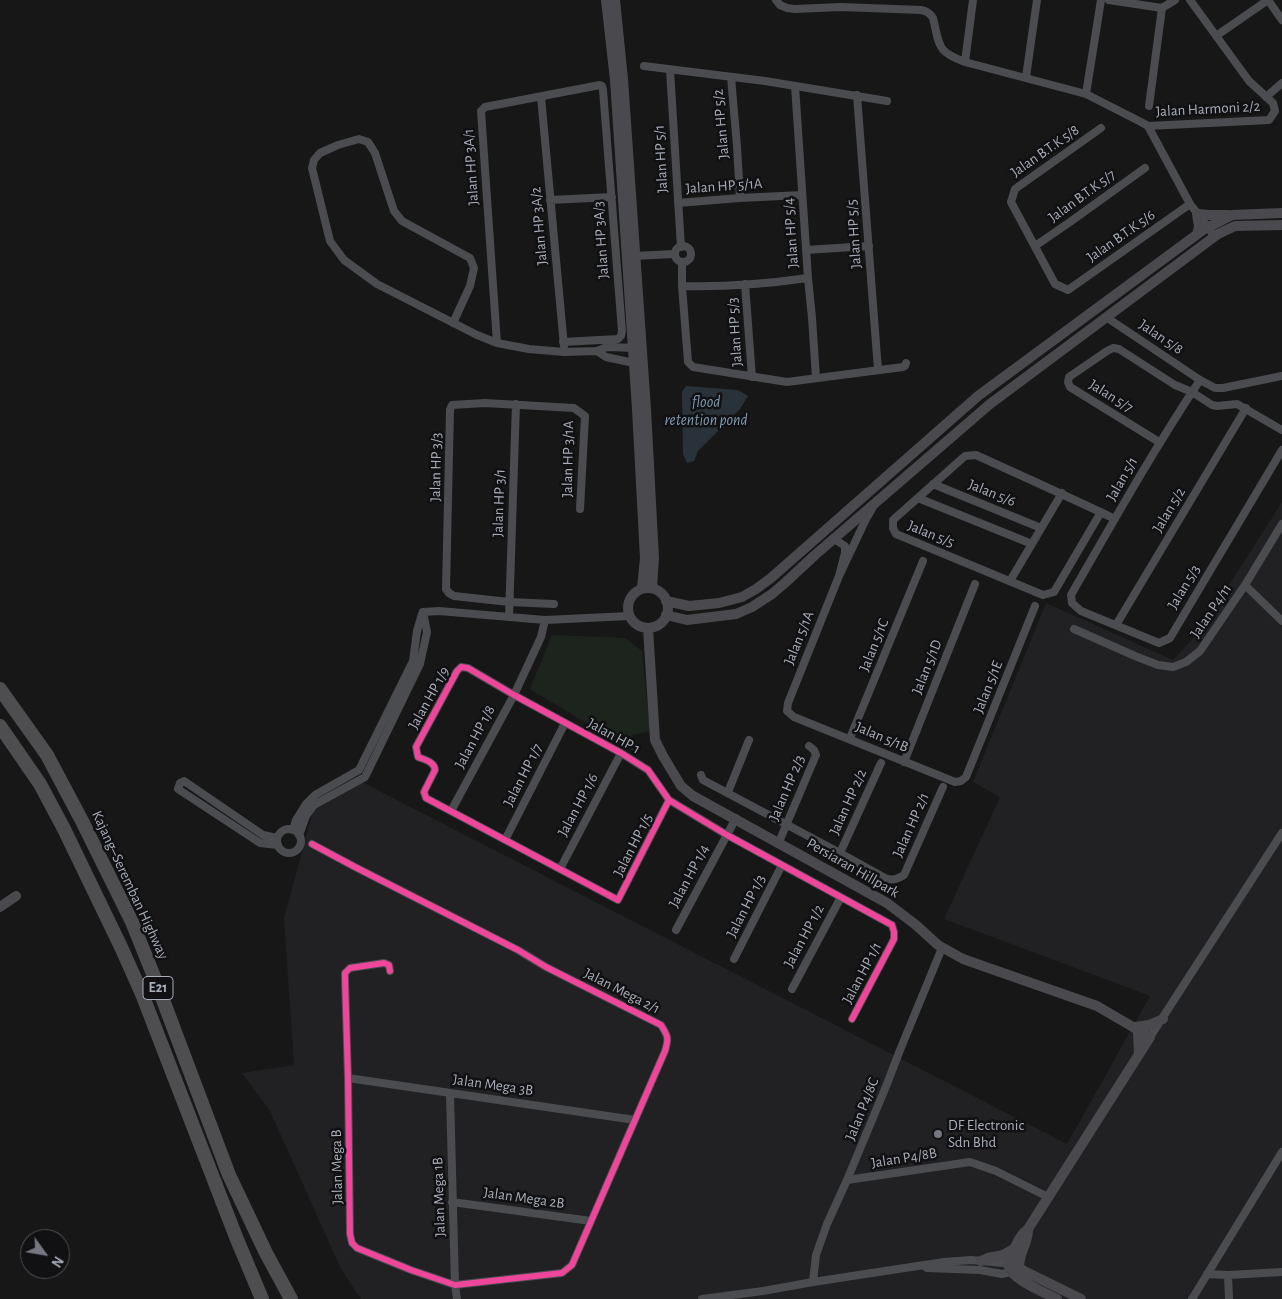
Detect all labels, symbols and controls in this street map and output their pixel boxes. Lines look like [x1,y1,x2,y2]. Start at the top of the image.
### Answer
street label: Jalan HP 5/2 [709,88,733,160]
street label: Jalan Harmoni 2/2 [1155,97,1261,121]
street label: Jalan B.T.K 5/8 [1007,121,1083,181]
street label: Jalan HP 5/1 [650,124,672,194]
street label: Jalan HP 3A/1 [459,128,483,206]
street label: Jalan B.T.K 5/7 [1045,166,1119,226]
street label: Jalan HP 5/1A [685,174,763,198]
street label: Jalan HP 3A/2 [527,186,551,266]
street label: Jalan HP 5/4 [780,197,802,269]
street label: Jalan HP 5/5 [843,199,865,269]
street label: Jalan HP 3A/3 [589,201,613,279]
street label: Jalan B.T.K 5/6 [1083,206,1159,266]
street label: Jalan HP 5/3 [724,297,746,367]
street label: Jalan 5/8 [1135,316,1187,358]
street label: Jalan 5/7 [1086,375,1136,417]
water label: flood retention pond [664,392,748,430]
street label: Jalan HP 3/1A [558,420,578,498]
street label: Jalan HP 3/3 [426,432,446,502]
street label: Jalan 5/1 [1102,454,1142,504]
street label: Jalan HP 3/1 [489,469,509,537]
street label: Jalan 5/6 [966,475,1018,511]
street label: Jalan 5/2 [1149,484,1189,536]
street label: Jalan 5/5 [905,517,957,551]
street label: Jalan 5/3 [1164,561,1204,613]
street label: Jalan P4/11 [1186,580,1236,642]
street label: Jalan 5/1A [780,608,818,668]
street label: Jalan 5/1C [855,616,893,674]
street label: Jalan 5/1D [908,637,946,697]
street label: Jalan 5/1E [969,658,1007,716]
street label: Jalan HP 1/9 [404,663,454,733]
street label: Jalan HP 1/8 [451,702,499,772]
street label: Jalan HP 1 [584,714,644,758]
street label: Jalan 5/1B [853,718,911,756]
street label: Jalan HP 1/7 [499,741,547,809]
street label: Jalan HP 2/3 [765,752,809,824]
street label: Jalan HP 2/2 [825,766,871,838]
street label: Jalan HP 1/6 [554,770,602,840]
street label: Jalan HP 2/1 [889,790,933,860]
street label: Kajang–Seremban Highway [88,808,172,962]
street label: Jalan HP 1/5 [609,811,657,879]
street label: Persiaran Hillpark [803,834,903,902]
street label: Jalan HP 1/4 [665,841,713,911]
street label: Jalan HP 1/3 [723,872,769,940]
street label: Jalan HP 1/2 [780,901,828,971]
street label: Jalan HP 1/1 [838,939,886,1007]
street label: Jalan Mega 2/1 [581,964,663,1018]
road number: E21 [143,976,173,1000]
street label: Jalan Mega 3B [452,1070,534,1100]
street label: Jalan P4/8C [841,1075,883,1143]
place label: DF Electronic Sdn Bhd [948,1116,1024,1151]
marker: DF Electronic Sdn Bhd [932,1128,944,1140]
street label: Jalan Mega B [327,1129,347,1205]
street label: Jalan P4/8B [870,1144,938,1172]
street label: Jalan Mega 1B [429,1157,449,1237]
street label: Jalan Mega 2B [482,1183,566,1213]
north arrow [20,1229,70,1279]
text: N [48,1254,65,1269]

